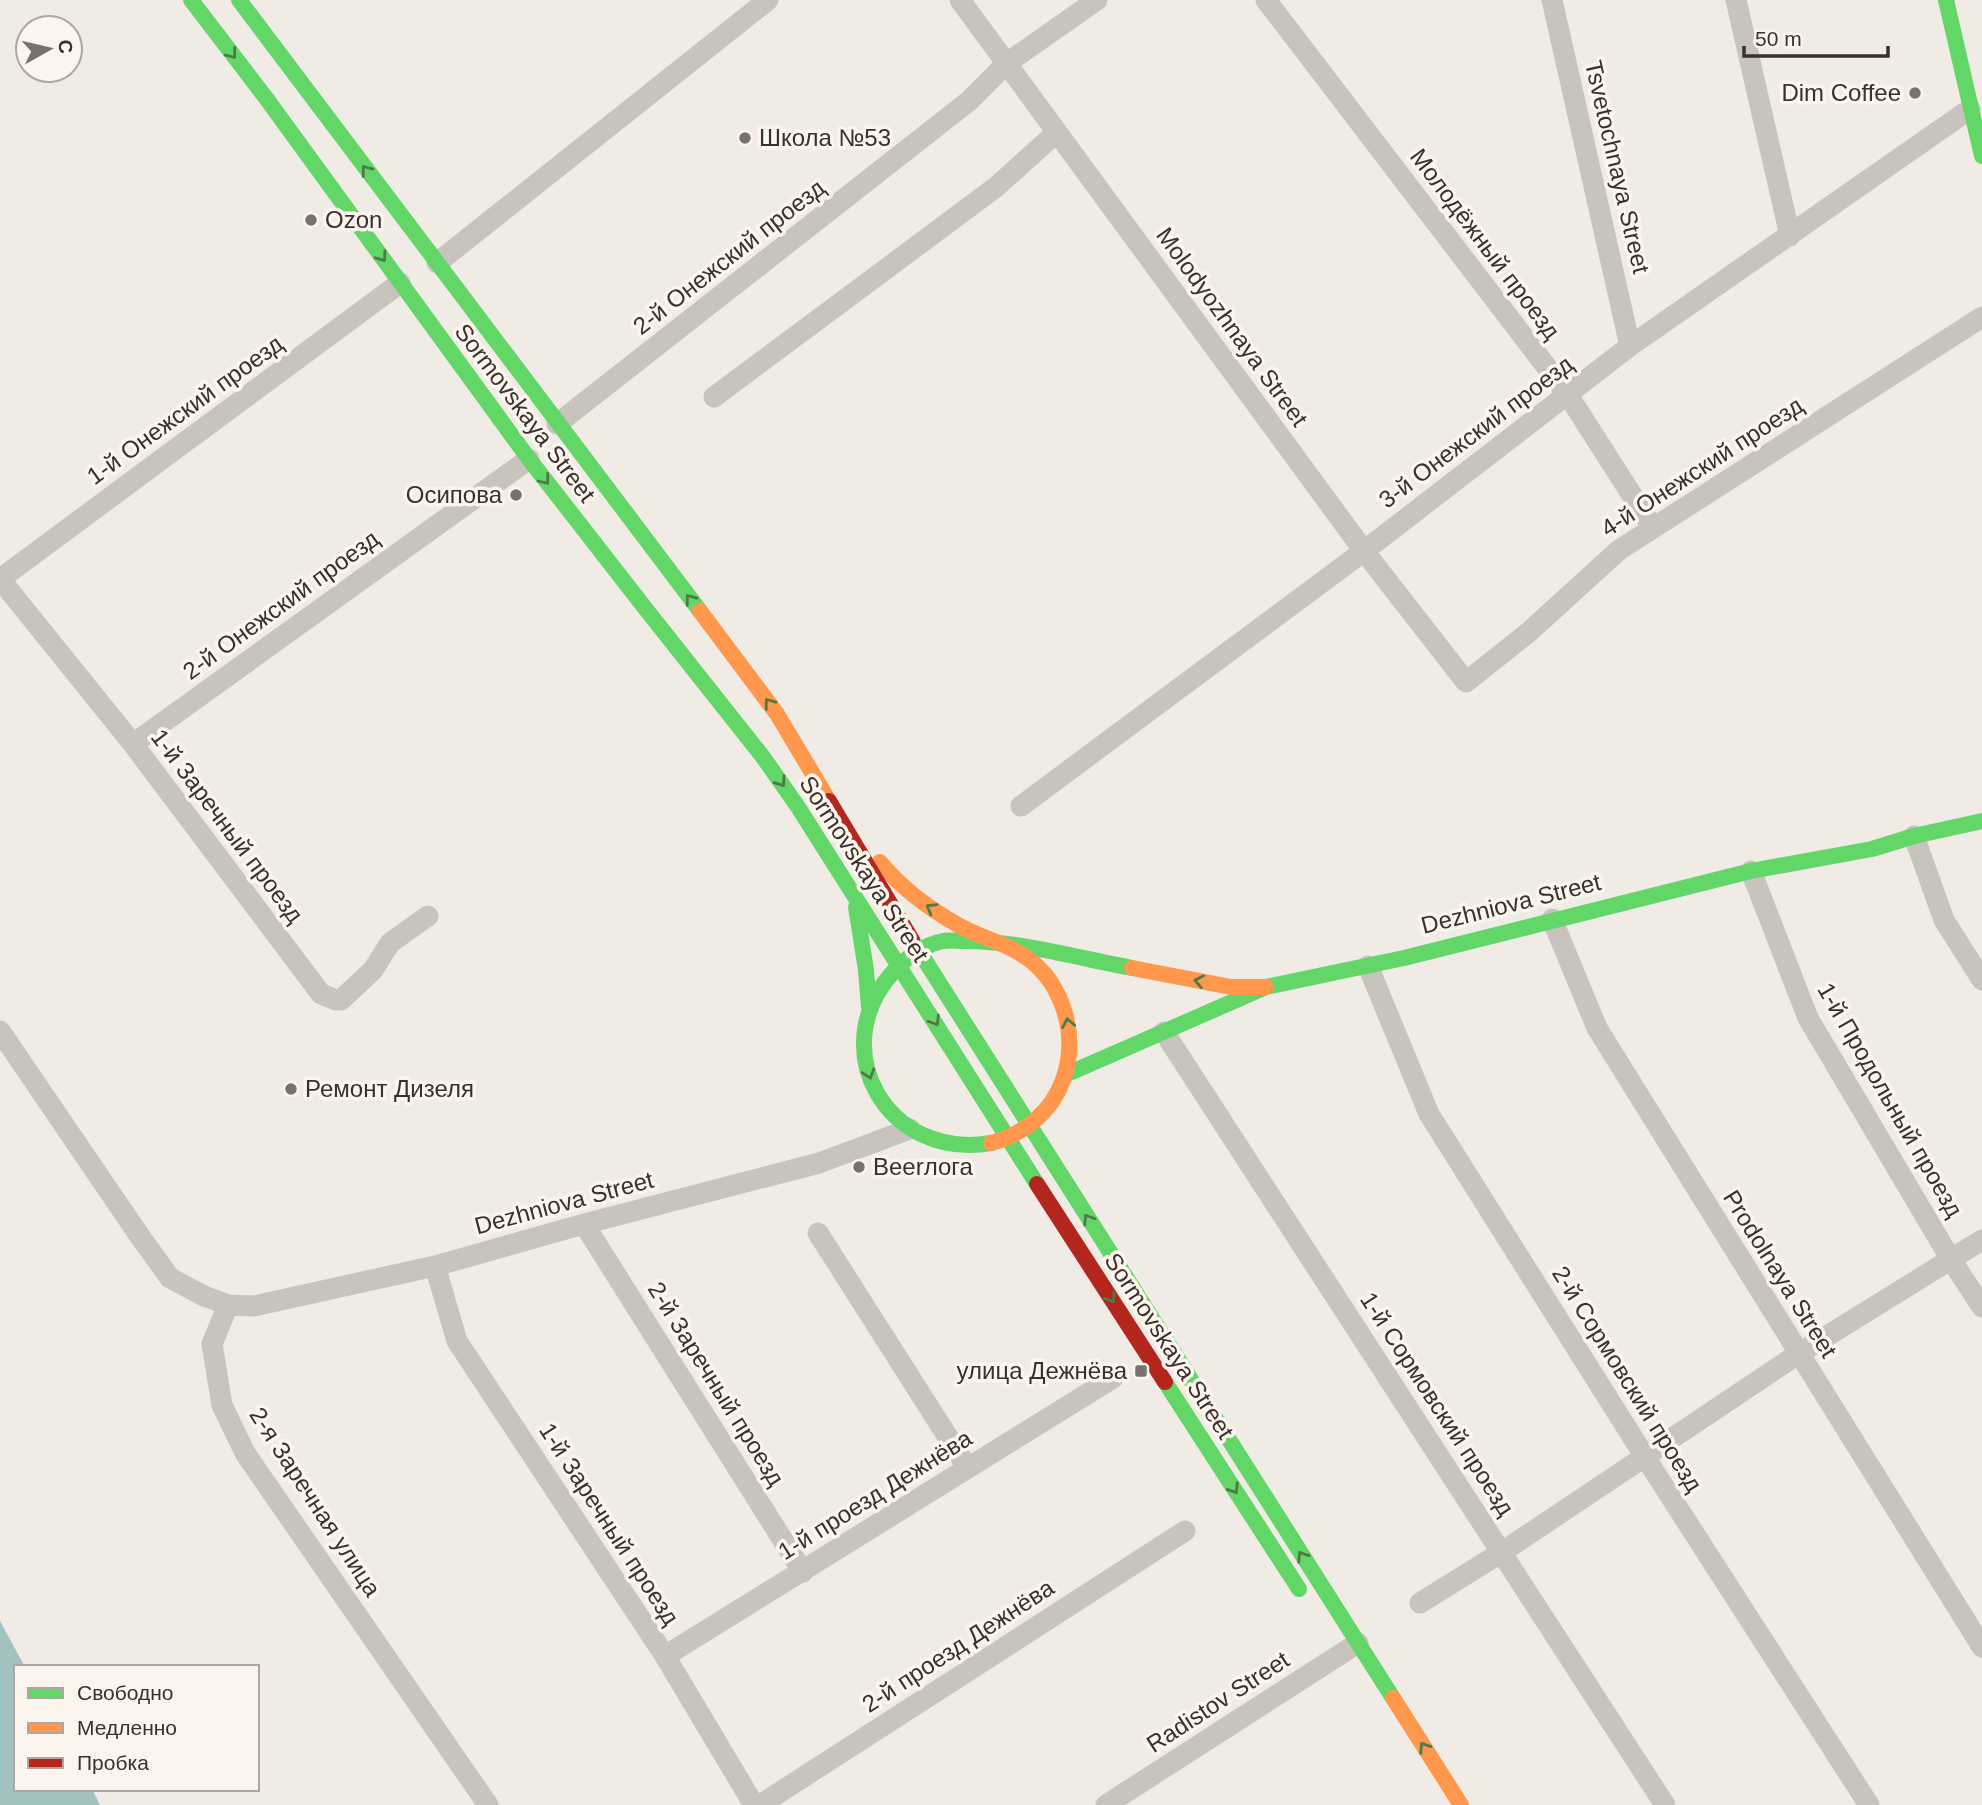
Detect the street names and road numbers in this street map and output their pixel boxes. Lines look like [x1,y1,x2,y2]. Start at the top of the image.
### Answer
street label: Tsvetochnaya Street [1580,58,1655,276]
street label: Молодёжный проезд [1405,143,1566,344]
street label: 2-й Онежский проезд [628,173,830,340]
street label: Molodyozhnaya Street [1151,222,1314,432]
street label: Sormovskaya Street [450,318,601,507]
street label: 1-й Онежский проезд [82,329,288,490]
street label: 3-й Онежский проезд [1374,350,1578,513]
street label: 4-й Онежский проезд [1596,391,1808,542]
street label: 2-й Онежский проезд [178,524,384,685]
street label: 1-й Заречный проезд [146,724,309,928]
street label: Sormovskaya Street [794,771,935,967]
street label: Dezhniova Street [1418,868,1604,939]
street label: 1-й Продольный проезд [1812,978,1969,1222]
street label: Dezhniova Street [471,1166,657,1239]
street label: Prodolnaya Street [1718,1185,1843,1363]
street label: Sormovskaya Street [1099,1248,1240,1444]
street label: 2-й Сормовский проезд [1547,1261,1708,1496]
street label: 2-й Заречный проезд [643,1277,790,1491]
street label: 1-й Сормовский проезд [1355,1287,1520,1520]
street label: 2-я Заречная улица [244,1402,387,1602]
street label: 1-й Заречный проезд [534,1418,685,1630]
street label: 1-й проезд Дежнёва [773,1424,977,1565]
street label: 2-й проезд Дежнёва [857,1573,1059,1718]
street label: Radistov Street [1142,1645,1294,1758]

